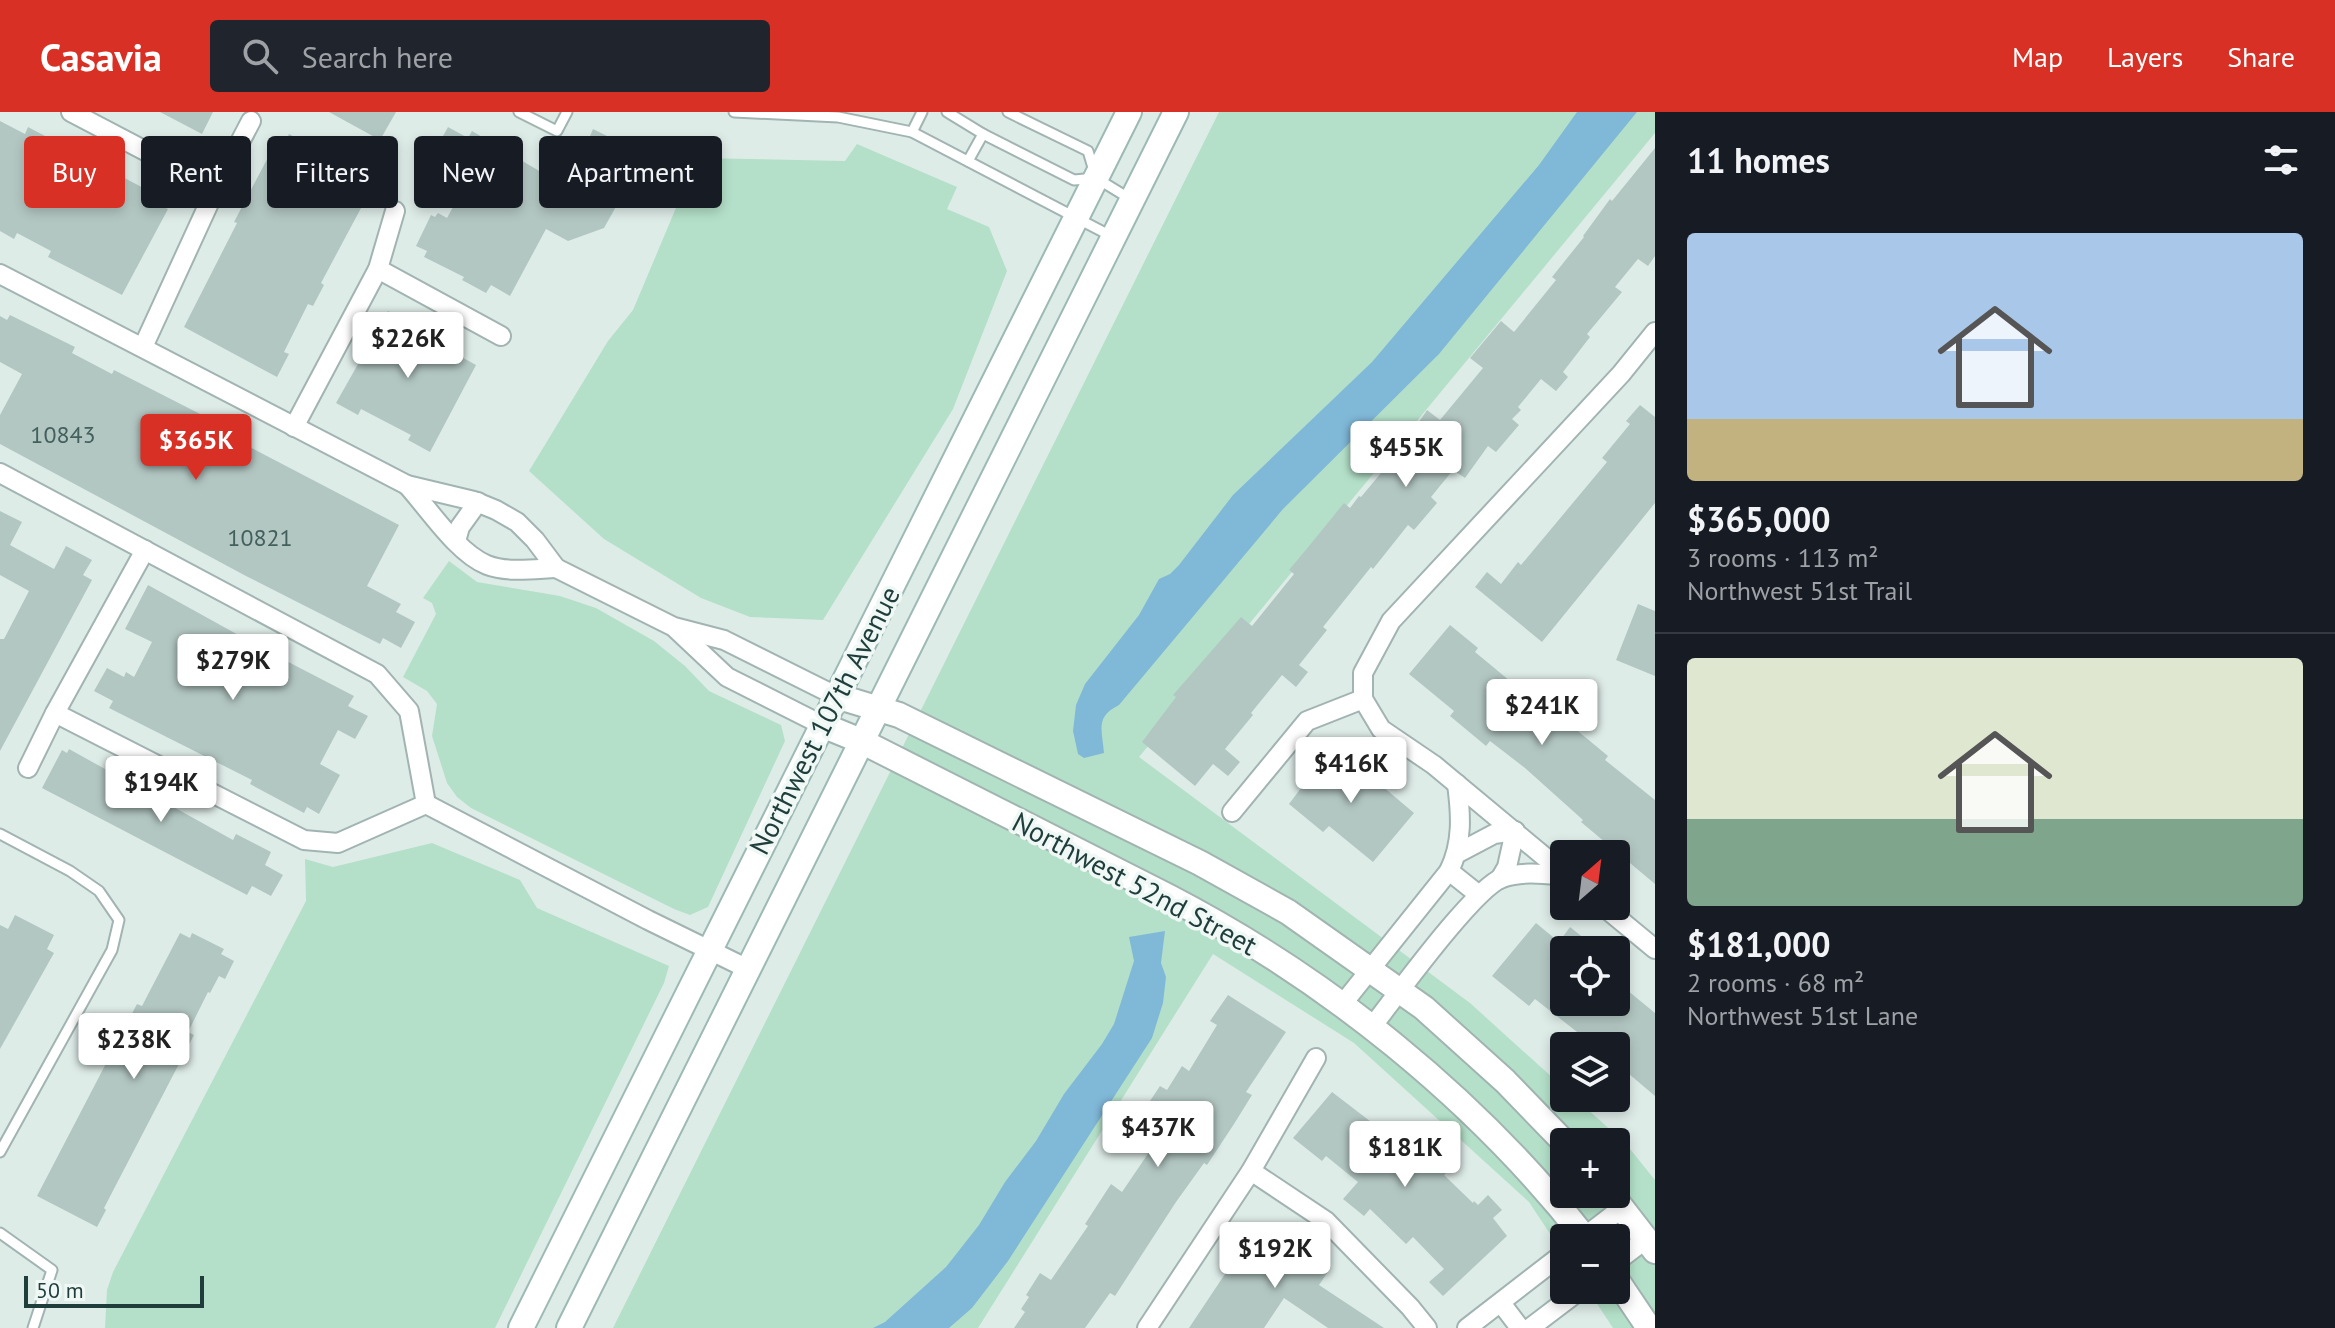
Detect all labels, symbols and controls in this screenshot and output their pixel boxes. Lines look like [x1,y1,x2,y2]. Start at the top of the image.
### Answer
search box [210,20,770,92]
text: Casavia [40,32,162,81]
icon: search [238,34,282,78]
text: Search here [302,37,453,76]
text: Map [2012,38,2063,75]
text: Layers [2107,38,2183,75]
text: Share [2227,38,2295,75]
chip: Buy [24,136,125,208]
chip: Rent [141,136,251,208]
chip: Filters [267,136,398,208]
chip: New [414,136,523,208]
chip: Apartment [539,136,722,208]
text: 11 homes [1687,138,1830,182]
icon: filters [2259,138,2303,182]
icon: home [1923,285,2067,429]
pin: $226K [352,312,464,380]
text: $226K [370,321,446,354]
pin: $365K [140,414,252,482]
house number: 10843 [30,419,96,450]
pin: $455K [1350,421,1462,489]
text: $365K [158,423,234,456]
text: $455K [1368,430,1444,463]
text: $365,000 [1687,497,1831,541]
house number: 10821 [227,522,293,553]
text: 3 rooms · 113 m² [1687,541,1879,574]
text: Northwest 51st Trail [1687,574,1912,607]
street label: Northwest 107th Avenue [740,580,908,860]
pin: $279K [177,634,289,702]
text: $279K [195,643,271,676]
pin: $241K [1486,679,1598,747]
text: $241K [1504,688,1580,721]
icon: home [1923,710,2067,854]
pin: $416K [1295,737,1407,805]
text: $416K [1313,746,1389,779]
pin: $194K [105,756,217,824]
text: $194K [123,765,199,798]
street label: Northwest 52nd Street [1006,803,1264,963]
north arrow [1550,840,1630,920]
map controls [1550,840,1630,1304]
text: $181,000 [1687,922,1831,966]
button: locate [1550,936,1630,1016]
text: 2 rooms · 68 m² [1687,966,1864,999]
text: Northwest 51st Lane [1687,999,1918,1032]
pin: $238K [78,1013,190,1081]
text: $238K [96,1022,172,1055]
button: layers [1550,1032,1630,1112]
pin: $437K [1102,1101,1214,1169]
text: $437K [1120,1110,1196,1143]
pin: $181K [1349,1121,1461,1189]
button: + [1550,1128,1630,1208]
text: $181K [1367,1130,1443,1163]
pin: $192K [1219,1222,1331,1290]
button: − [1550,1224,1630,1304]
text: $192K [1237,1231,1313,1264]
scale bar [24,1272,204,1308]
text: 50 m [36,1276,84,1304]

